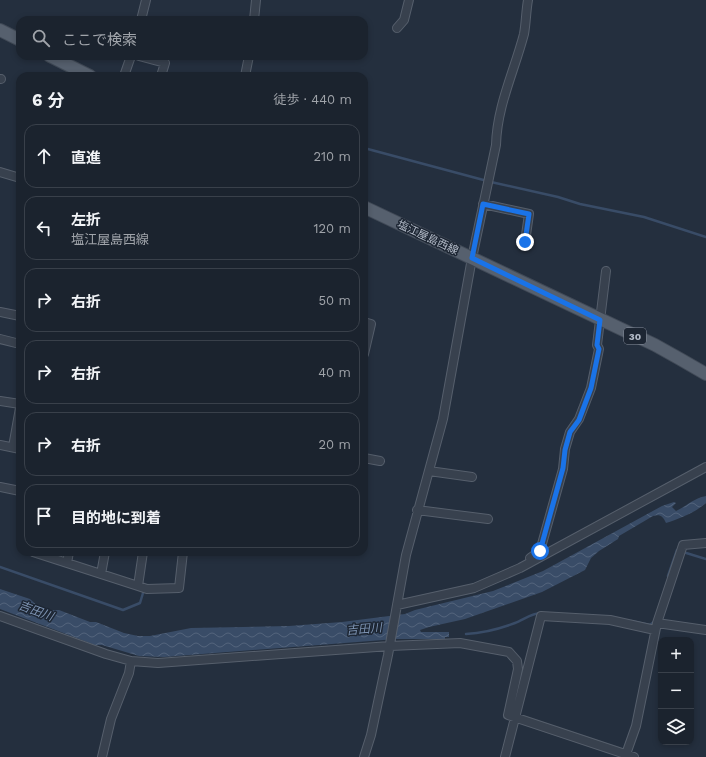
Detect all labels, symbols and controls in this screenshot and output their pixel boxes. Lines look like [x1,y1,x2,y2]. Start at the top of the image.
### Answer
search box [16,16,368,60]
icon: search [30,27,52,49]
text: ここで検索 [62,31,137,49]
text: 6 分 [32,90,64,110]
text: 徒歩 · 440 m [273,92,352,107]
icon: ahead [33,145,55,167]
text: 直進 [71,149,101,167]
text: 210 m [313,149,351,164]
text: 左折 [71,211,101,229]
icon: left [33,217,55,239]
street label: 塩江屋島西線 [395,218,460,257]
text: 120 m [313,221,351,236]
text: 塩江屋島西線 [71,232,149,247]
route end [516,233,534,251]
icon: right [33,289,55,311]
text: 右折 [71,293,101,311]
text: 50 m [319,293,351,308]
road number: 30 [624,328,646,344]
icon: right [33,361,55,383]
text: 右折 [71,365,101,383]
text: 40 m [318,365,351,380]
icon: right [33,433,55,455]
text: 右折 [71,437,101,455]
text: 20 m [319,437,351,452]
icon: arrive [33,505,55,527]
text: 目的地に到着 [71,509,161,527]
route start [531,542,549,560]
water label: 吉田川 [17,598,57,624]
water label: 吉田川 [345,620,385,638]
map controls [658,637,694,745]
button: + [658,637,694,673]
button: − [658,673,694,709]
button: layers [658,709,694,745]

